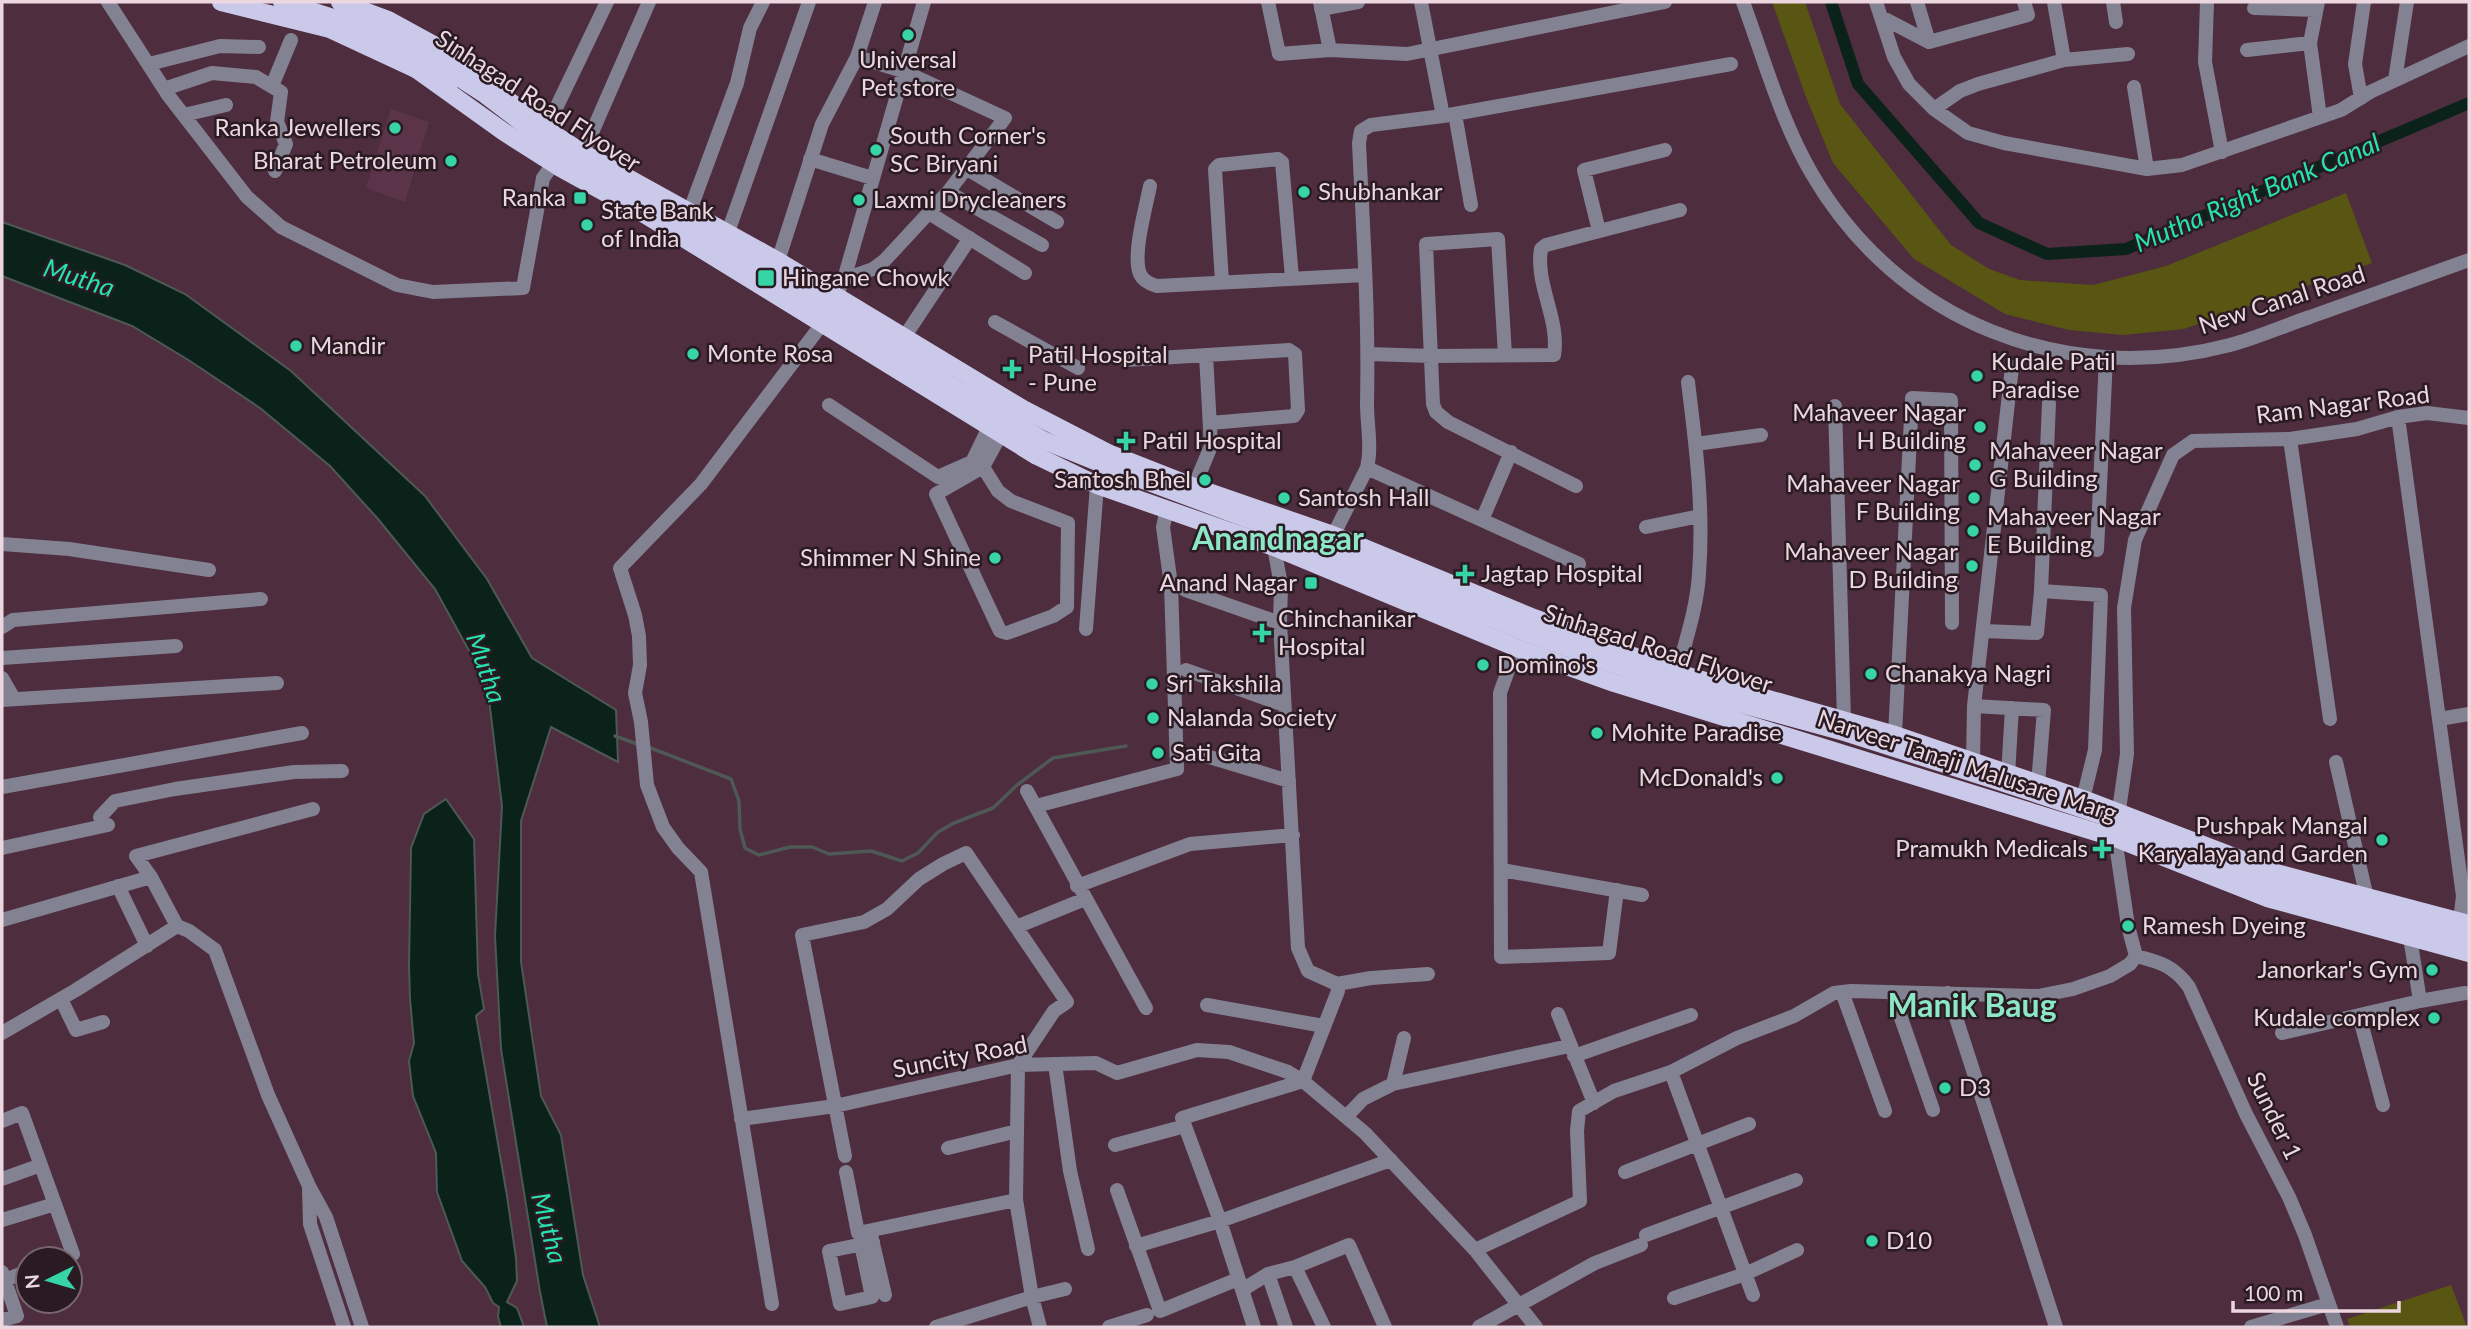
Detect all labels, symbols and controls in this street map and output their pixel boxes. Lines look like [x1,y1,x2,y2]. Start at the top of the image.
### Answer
street label: Sinhagad Road Flyover [431,23,647,177]
marker: Universal Pet store [900,27,916,43]
place label: Universal Pet store [859,44,957,101]
place label: Ranka Jewellers [215,112,381,141]
marker: Ranka Jewellers [387,120,403,136]
place label: South Corner's SC Biryani [890,120,1046,177]
water label: Mutha Right Bank Canal [2129,126,2385,258]
marker: South Corner's SC Biryani [868,142,884,158]
place label: Bharat Petroleum [253,145,437,174]
marker: Bharat Petroleum [443,153,459,169]
place label: Shubhankar [1318,176,1443,205]
place label: Ranka [502,182,566,211]
place label: Laxmi Drycleaners [873,184,1066,213]
marker: Shubhankar [1296,184,1312,200]
marker: Ranka [572,190,588,206]
marker: Laxmi Drycleaners [851,192,867,208]
place label: State Bank of India [601,195,715,252]
marker: State Bank of India [579,217,595,233]
water label: Mutha [40,251,119,303]
street label: New Canal Road [2195,258,2368,339]
place label: Hingane Chowk [782,262,951,291]
marker: Hingane Chowk [756,268,776,288]
place label: Mandir [310,330,385,359]
marker: Mandir [288,338,304,354]
place label: Monte Rosa [707,338,833,367]
place label: Patil Hospital - Pune [1028,339,1168,396]
marker: Monte Rosa [685,346,701,362]
place label: Kudale Patil Paradise [1991,346,2116,403]
marker: Patil Hospital - Pune [1002,359,1022,379]
marker: Kudale Patil Paradise [1969,368,1985,384]
street label: Ram Nagar Road [2254,378,2431,429]
place label: Mahaveer Nagar H Building [1792,397,1966,454]
marker: Mahaveer Nagar H Building [1972,419,1988,435]
place label: Patil Hospital [1142,425,1282,454]
marker: Patil Hospital [1116,431,1136,451]
place label: Mahaveer Nagar G Building [1989,435,2163,492]
marker: Mahaveer Nagar G Building [1967,457,1983,473]
place label: Santosh Bhel [1054,464,1191,493]
place label: Mahaveer Nagar F Building [1786,468,1960,525]
marker: Santosh Bhel [1197,472,1213,488]
place label: Santosh Hall [1298,482,1429,511]
marker: Santosh Hall [1276,490,1292,506]
marker: Mahaveer Nagar F Building [1966,490,1982,506]
place label: Mahaveer Nagar E Building [1987,501,2161,558]
district label: Anandnagar [1191,518,1364,557]
marker: Mahaveer Nagar E Building [1965,523,1981,539]
place label: Mahaveer Nagar D Building [1784,536,1958,593]
place label: Shimmer N Shine [800,542,981,571]
marker: Shimmer N Shine [987,550,1003,566]
place label: Jagtap Hospital [1481,558,1643,587]
marker: Mahaveer Nagar D Building [1964,558,1980,574]
marker: Jagtap Hospital [1455,564,1475,584]
place label: Anand Nagar [1159,567,1297,596]
marker: Anand Nagar [1303,575,1319,591]
street label: Sinhagad Road Flyover [1541,597,1777,698]
place label: Chinchanikar Hospital [1278,603,1416,660]
marker: Chinchanikar Hospital [1252,623,1272,643]
water label: Mutha [460,628,514,707]
place label: Domino's [1497,649,1596,678]
marker: Domino's [1475,657,1491,673]
place label: Chanakya Nagri [1885,658,2051,687]
marker: Chanakya Nagri [1863,666,1879,682]
place label: Sri Takshila [1166,668,1281,697]
marker: Sri Takshila [1144,676,1160,692]
place label: Nalanda Society [1167,702,1337,731]
street label: Narveer Tanaji Malusare Marg [1814,702,2121,827]
marker: Nalanda Society [1145,710,1161,726]
place label: Mohite Paradise [1611,717,1782,746]
marker: Mohite Paradise [1589,725,1605,741]
place label: Sati Gita [1172,737,1261,766]
marker: Sati Gita [1150,745,1166,761]
place label: McDonald's [1639,762,1763,791]
marker: McDonald's [1769,770,1785,786]
place label: Pushpak Mangal Karyalaya and Garden [2138,810,2368,867]
marker: Pushpak Mangal Karyalaya and Garden [2374,832,2390,848]
place label: Pramukh Medicals [1895,833,2088,862]
marker: Pramukh Medicals [2094,841,2110,857]
place label: Ramesh Dyeing [2142,910,2306,939]
marker: Ramesh Dyeing [2120,918,2136,934]
place label: Janorkar's Gym [2257,954,2418,983]
marker: Janorkar's Gym [2424,962,2440,978]
district label: Manik Baug [1887,985,2057,1024]
place label: Kudale complex [2253,1002,2420,1031]
marker: Kudale complex [2426,1010,2442,1026]
street label: Suncity Road [890,1028,1029,1083]
street label: Sunder 1 [2242,1067,2309,1164]
place label: D3 [1959,1072,1991,1101]
marker: D3 [1937,1080,1953,1096]
water label: Mutha [525,1189,575,1267]
place label: D10 [1886,1225,1932,1254]
marker: D10 [1864,1233,1880,1249]
north arrow [14,1245,84,1315]
scale bar [2233,1270,2399,1314]
text: N [19,1273,44,1290]
text: 100 m [2244,1280,2303,1305]

